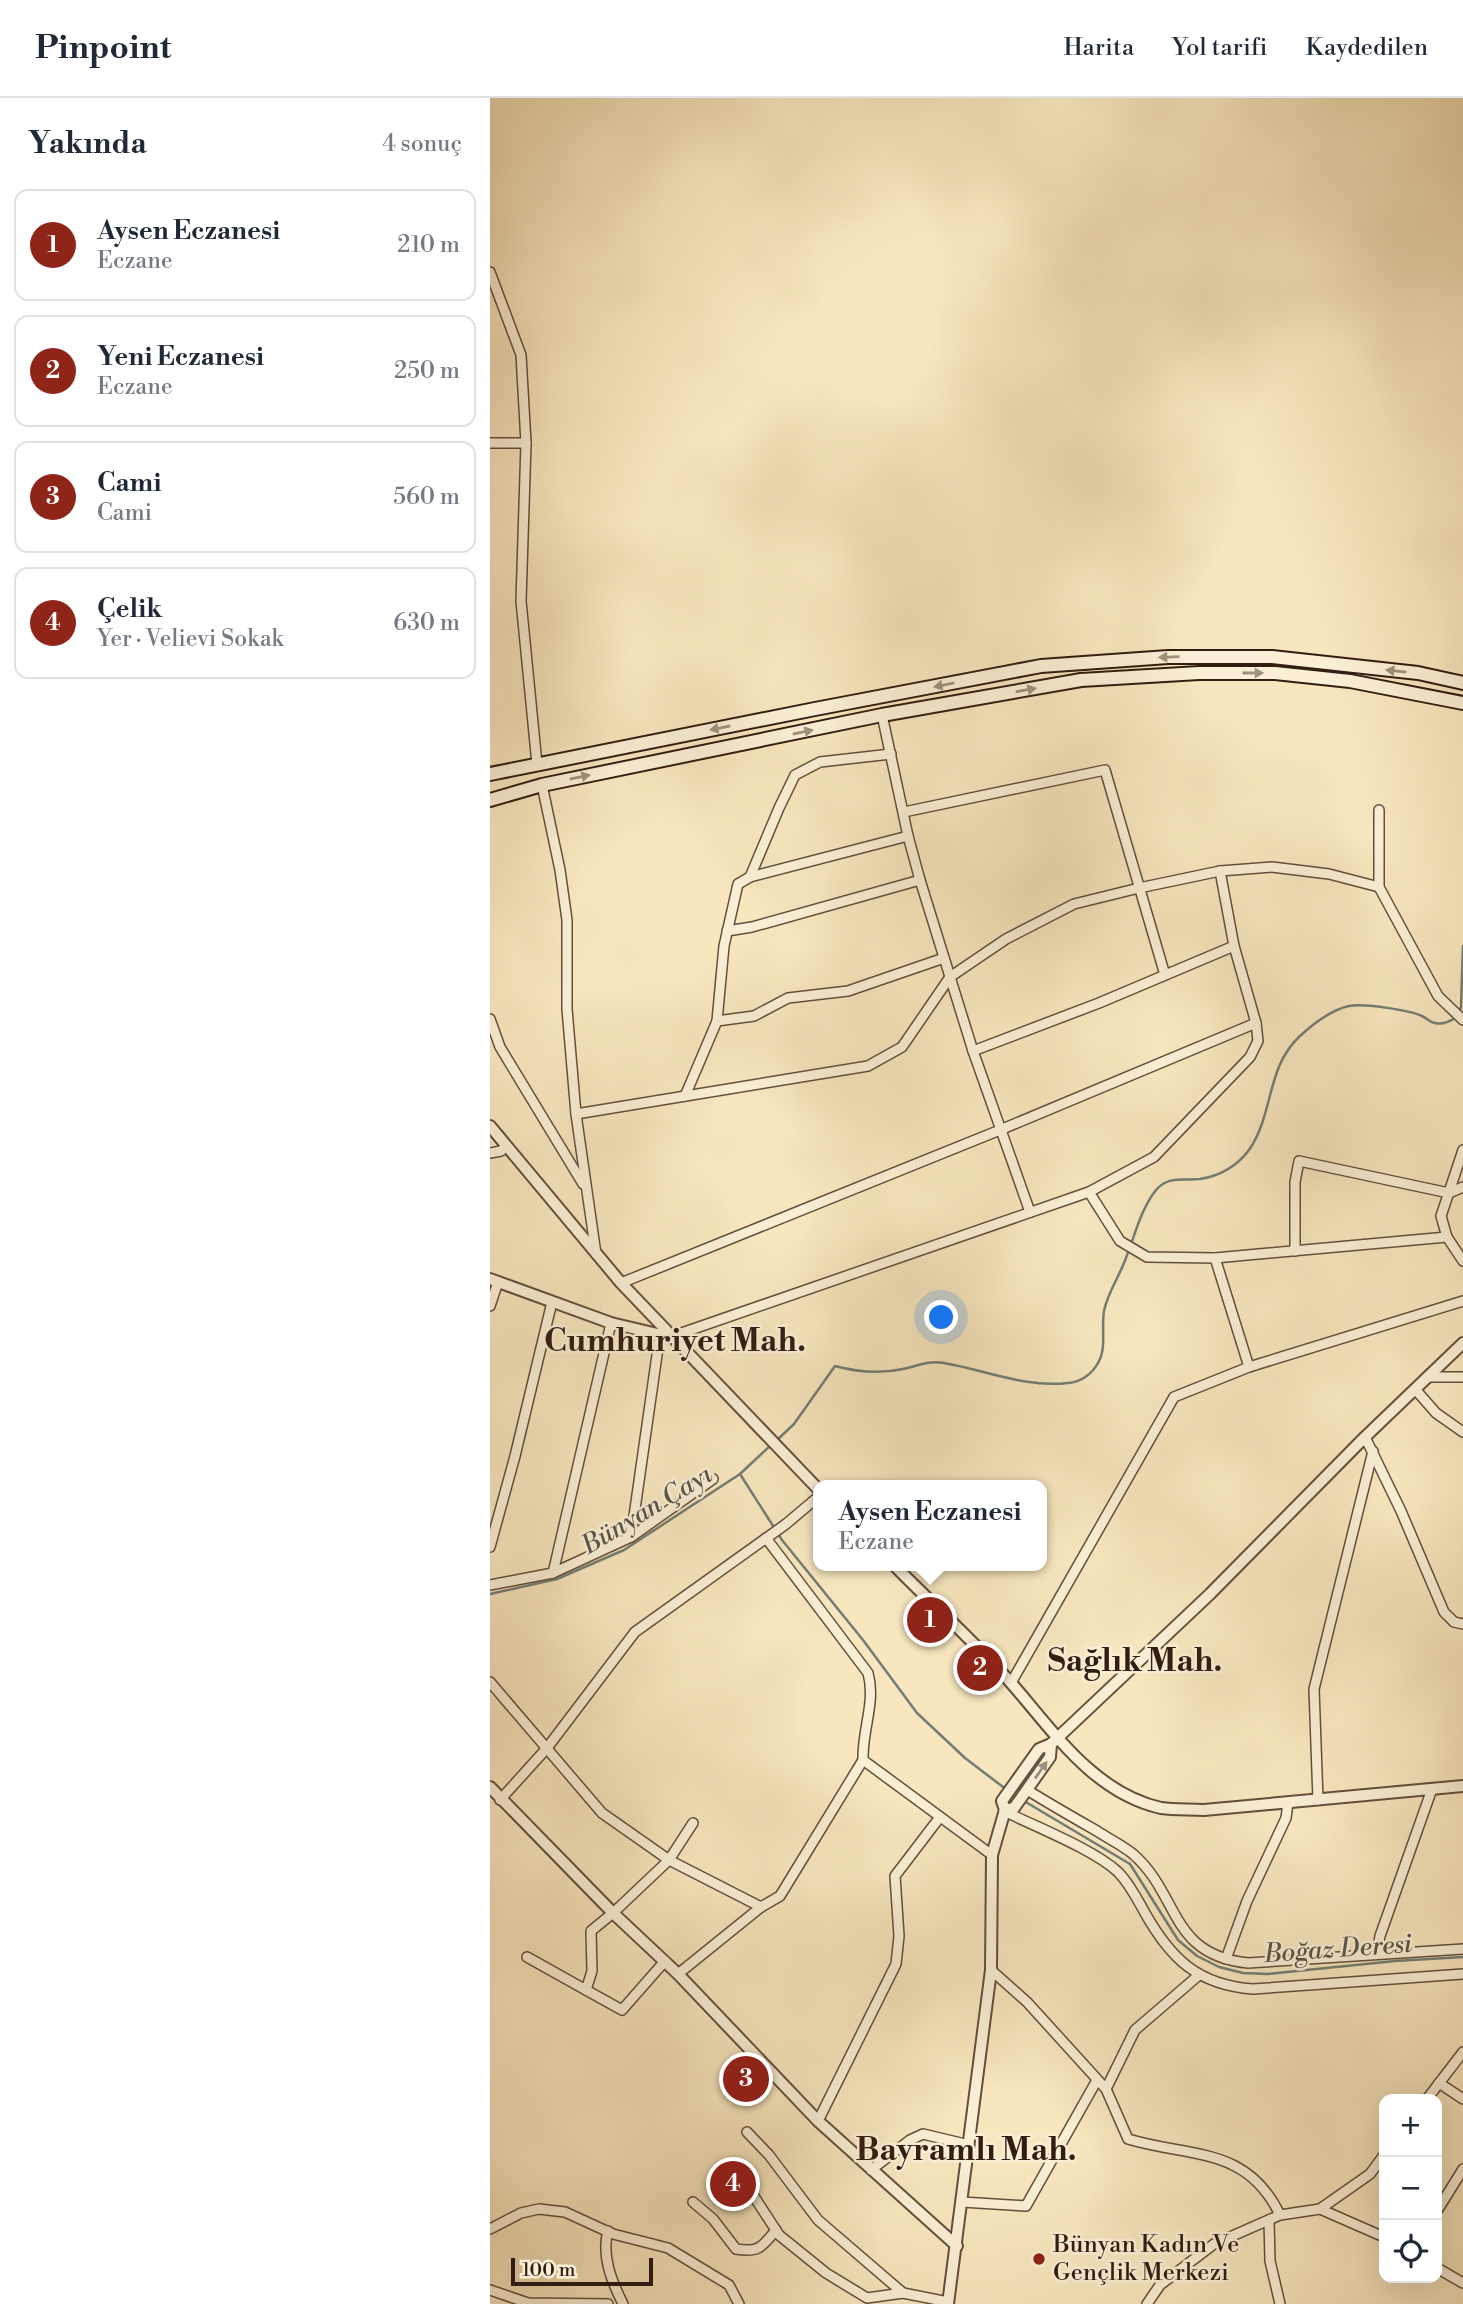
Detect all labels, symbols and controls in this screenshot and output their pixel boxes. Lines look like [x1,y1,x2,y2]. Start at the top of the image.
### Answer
text: Pinpoint [35,28,172,69]
text: Harita [1063,33,1134,63]
text: Yol tarifi [1172,33,1267,63]
text: Kaydedilen [1305,33,1428,63]
text: Yakında [28,125,147,163]
text: 4 sonuç [382,130,462,158]
text: Aysen Eczanesi [97,215,280,247]
text: 1 [47,231,59,259]
text: 210 m [397,231,460,259]
text: Eczane [97,247,173,275]
text: Yeni Eczanesi [97,341,264,373]
text: 2 [46,357,60,385]
text: 250 m [394,357,460,385]
text: Eczane [97,373,173,401]
text: Cami [97,467,162,499]
text: 3 [46,483,60,511]
text: 560 m [393,483,460,511]
text: Cami [97,499,152,527]
text: Çelik [97,593,162,625]
text: 4 [45,609,61,637]
text: 630 m [393,609,460,637]
text: Yer · Velievi Sokak [97,625,284,653]
one-way arrow [1158,651,1180,663]
one-way arrow [1385,665,1407,676]
one-way arrow [1242,667,1264,679]
one-way arrow [933,679,955,690]
one-way arrow [1015,684,1037,695]
one-way arrow [709,722,731,733]
one-way arrow [792,726,814,737]
one-way arrow [569,772,591,783]
your location [924,1300,958,1334]
district label: Cumhuriyet Mah. [544,1321,806,1361]
water label: Bünyan Çayı [575,1458,719,1562]
popup [813,1480,1047,1571]
text: Aysen Eczanesi [838,1496,1022,1528]
text: Eczane [838,1528,914,1556]
pin: 1 [907,1594,953,1646]
district label: Sağlık Mah. [1048,1641,1222,1681]
pin: 2 [957,1642,1003,1694]
one-way arrow [1034,1761,1048,1779]
water label: Boğaz Deresi [1262,1928,1414,1970]
pin: 3 [723,2053,769,2105]
map controls [1379,2094,1442,2283]
button: + [1379,2094,1442,2157]
district label: Bayramlı Mah. [855,2130,1077,2170]
button: − [1379,2157,1442,2220]
pin: 4 [710,2158,756,2210]
button: locate [1379,2220,1442,2283]
place label: Bünyan Kadın Ve Gençlik Merkezi [1052,2230,1239,2288]
marker: Bünyan Kadın Ve Gençlik Merkezi [1031,2251,1047,2267]
scale bar [511,2255,653,2287]
text: 100 m [522,2258,575,2282]

